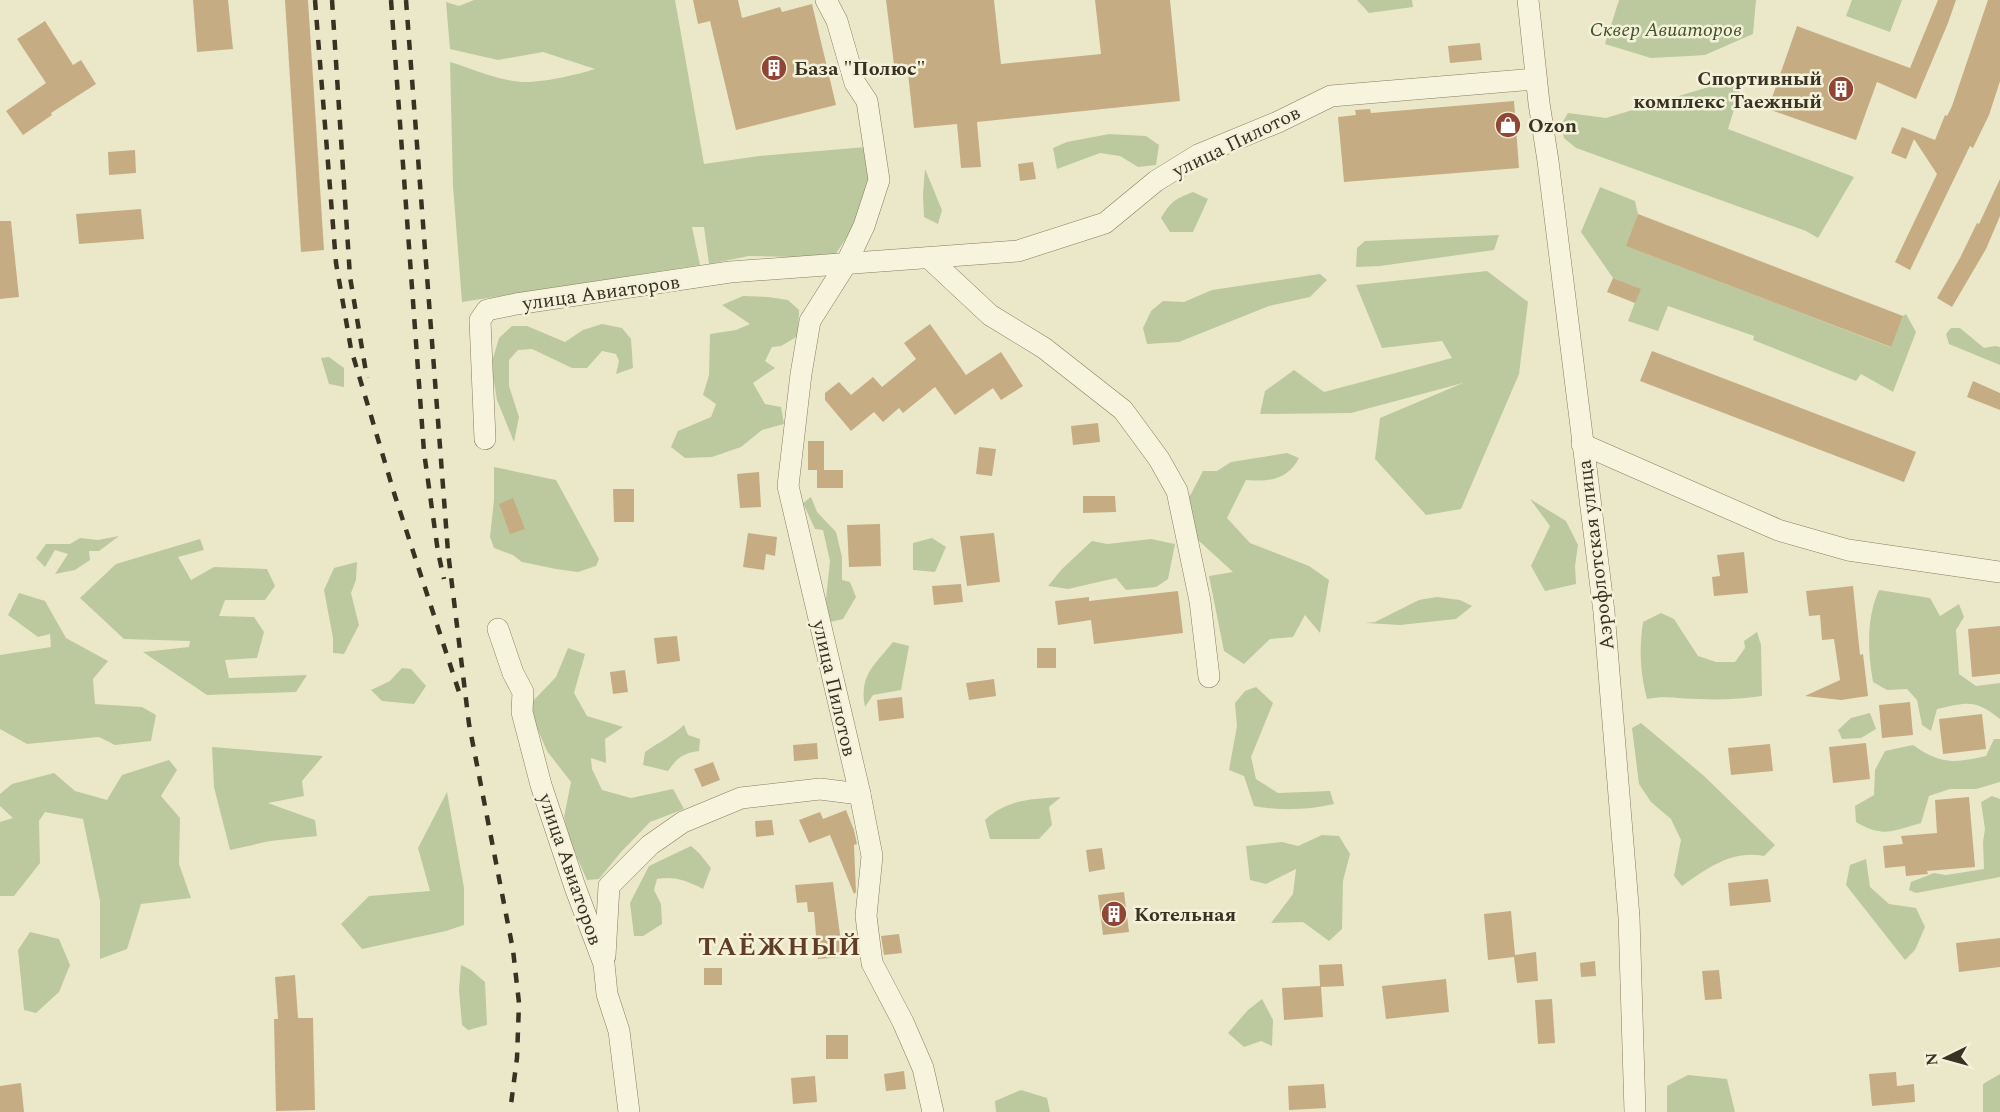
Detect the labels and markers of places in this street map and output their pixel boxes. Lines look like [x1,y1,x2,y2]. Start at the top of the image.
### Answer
building icon: База "Полюс" [759,53,789,83]
place label: База "Полюс" [794,54,926,84]
place label: Спортивный комплекс Таежный [1633,64,1822,117]
building icon: Спортивный комплекс Таежный [1826,74,1856,104]
shop icon: Ozon [1493,110,1523,140]
place label: Ozon [1528,111,1577,141]
building icon: Котельная [1099,899,1129,929]
place label: Котельная [1134,900,1236,930]

